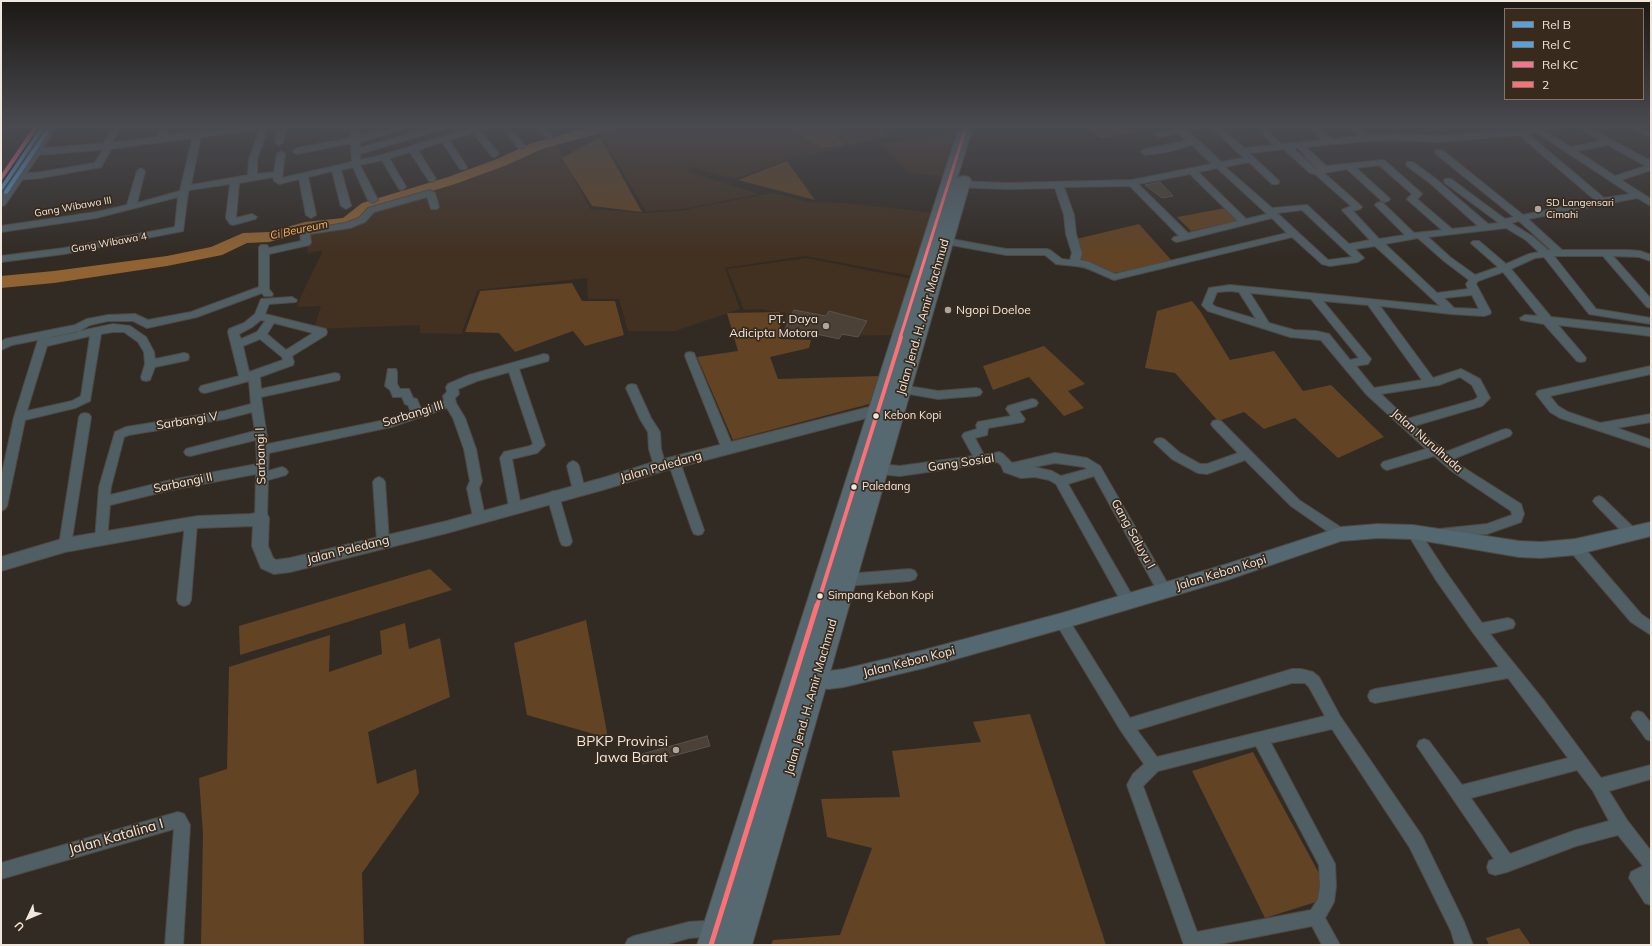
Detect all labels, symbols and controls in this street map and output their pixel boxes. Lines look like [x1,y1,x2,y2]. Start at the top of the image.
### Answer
legend [1504,8,1644,100]
text: Rel B [1542,17,1571,32]
text: Rel C [1542,37,1571,52]
text: Rel KC [1542,57,1578,72]
text: 2 [1542,77,1549,92]
street label: Gang Wibawa III [33,194,113,220]
place label: SD Langensari Cimahi [1546,197,1614,220]
marker: SD Langensari Cimahi [1533,204,1543,214]
water label: Ci Beureum [269,217,329,243]
street label: Gang Wibawa 4 [70,230,148,256]
street label: Jalan Jend. H. Amir Machmud [894,237,952,397]
place label: Ngopi Doeloe [956,303,1031,317]
marker: Ngopi Doeloe [943,305,953,315]
place label: PT. Daya Adicipta Motora [729,312,818,340]
marker: PT. Daya Adicipta Motora [821,321,831,331]
street label: Sarbangi III [381,398,445,430]
street label: Jalan Nurulhuda [1388,406,1466,476]
street label: Sarbangi V [155,409,219,433]
place label: Kebon Kopi [884,409,941,423]
marker: Kebon Kopi [871,411,881,421]
street label: Sarbangi I [253,427,269,485]
street label: Jalan Paledang [619,448,703,486]
street label: Gang Sosial [927,451,995,475]
street label: Sarbangi II [152,470,214,496]
place label: Paledang [862,480,910,494]
marker: Paledang [849,482,859,492]
street label: Gang Saluyu I [1108,497,1158,571]
street label: Jalan Paledang [305,533,391,567]
street label: Jalan Kebon Kopi [1174,552,1268,594]
place label: Simpang Kebon Kopi [828,589,934,603]
marker: Simpang Kebon Kopi [815,591,825,601]
street label: Jalan Jend. H. Amir Machmud [782,617,840,777]
street label: Jalan Kebon Kopi [862,644,956,680]
place label: BPKP Provinsi Jawa Barat [577,734,668,766]
marker: BPKP Provinsi Jawa Barat [671,745,681,755]
street label: Jalan Katalina I [67,815,165,859]
north arrow [8,898,48,938]
text: U [12,919,27,934]

